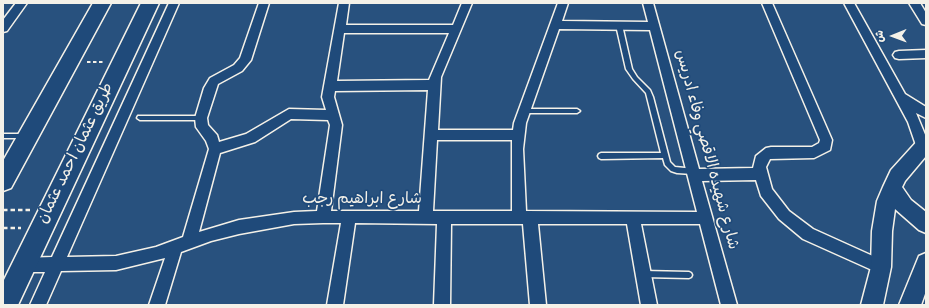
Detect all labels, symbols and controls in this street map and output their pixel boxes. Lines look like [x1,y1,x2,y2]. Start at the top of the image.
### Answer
north arrow [873,16,913,56]
text: ش [873,30,889,42]
street label: شارع شهيده الاقصي وفاء ادريس [669,48,741,252]
street label: طريق عثمان احمد عثمان [35,80,119,228]
street label: شارع ابراهيم رجب [302,191,422,211]

